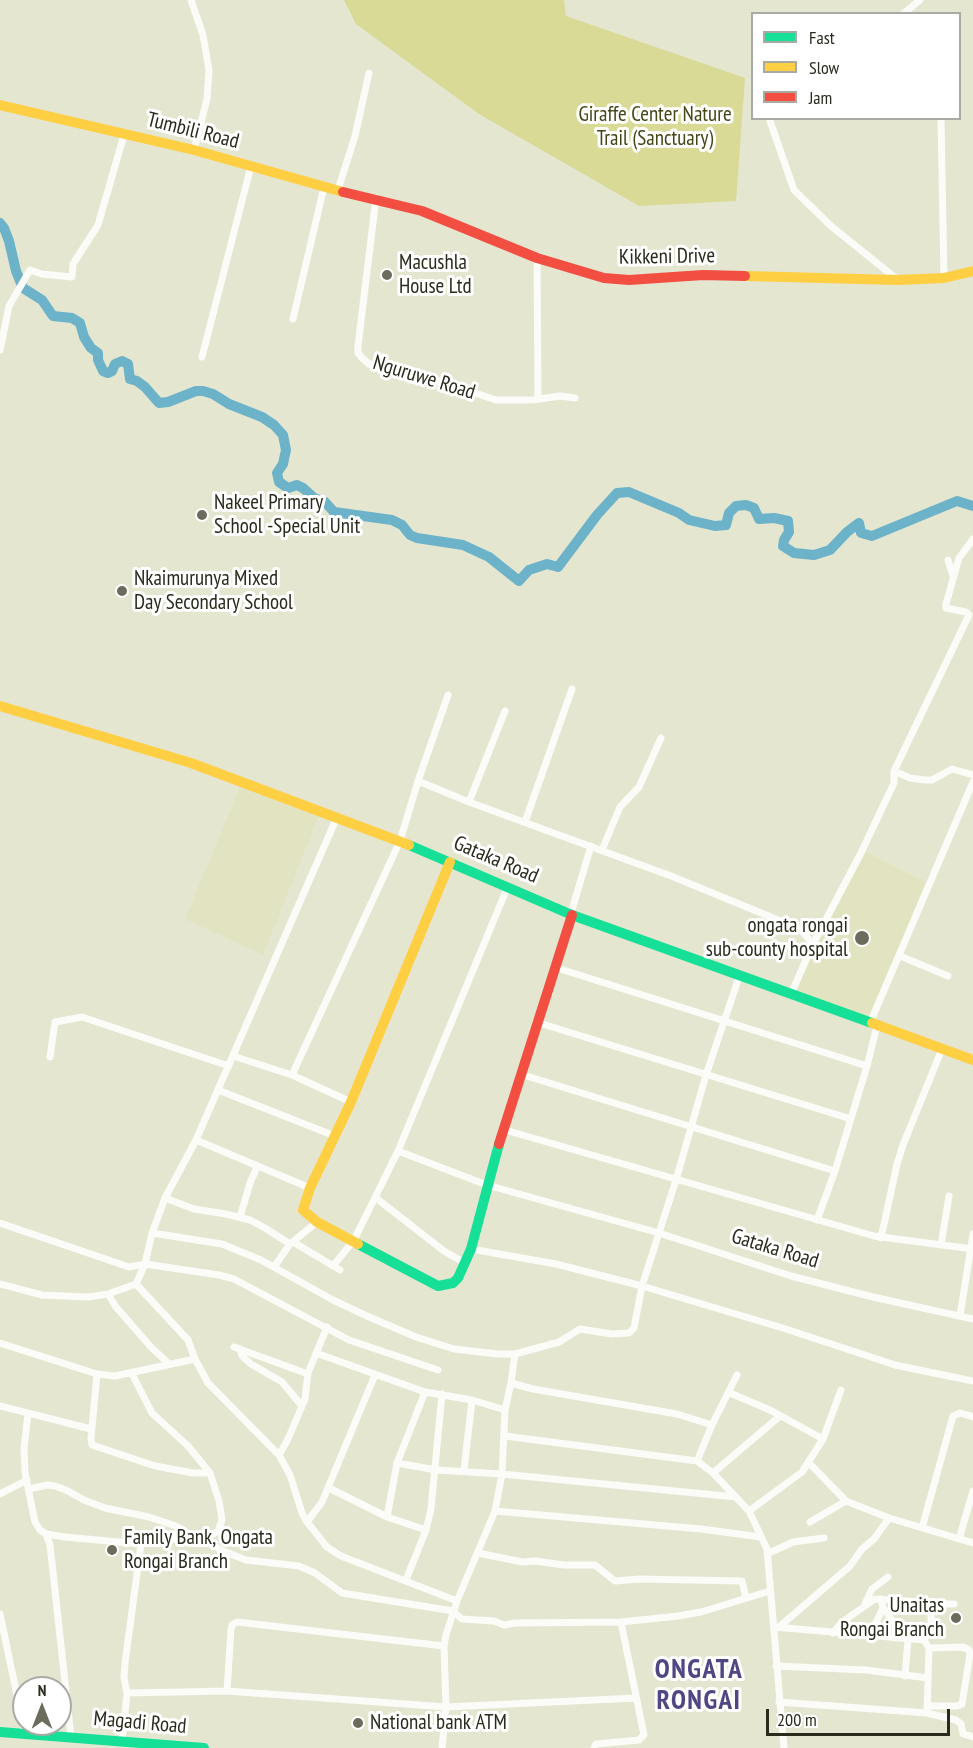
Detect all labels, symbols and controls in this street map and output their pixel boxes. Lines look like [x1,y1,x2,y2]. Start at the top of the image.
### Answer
legend [751,12,961,120]
text: Fast [809,26,835,49]
text: Slow [809,56,839,79]
text: Jam [809,86,832,109]
park label: Giraffe Center Nature Trail (Sanctuary) [578,102,732,152]
street label: Tumbili Road [144,107,242,155]
street label: Kikkeni Drive [619,244,715,270]
place label: Macushla House Ltd [399,250,472,300]
marker: Macushla House Ltd [380,268,394,282]
street label: Nguruwe Road [370,351,478,405]
place label: Nakeel Primary School -Special Unit [214,490,360,540]
marker: Nakeel Primary School -Special Unit [195,508,209,522]
place label: Nkaimurunya Mixed Day Secondary School [134,566,293,616]
marker: Nkaimurunya Mixed Day Secondary School [115,584,129,598]
street label: Gataka Road [450,831,542,889]
place label: ongata rongai sub-county hospital [706,913,848,963]
marker: ongata rongai sub-county hospital [853,929,871,947]
street label: Gataka Road [728,1224,822,1274]
place label: Family Bank, Ongata Rongai Branch [124,1525,273,1575]
marker: Family Bank, Ongata Rongai Branch [105,1543,119,1557]
place label: Unaitas Rongai Branch [840,1593,944,1643]
marker: Unaitas Rongai Branch [949,1611,963,1625]
district label: ONGATA RONGAI [655,1654,743,1717]
north arrow [12,1676,72,1736]
text: N [38,1680,46,1700]
scale bar [769,1697,954,1735]
street label: Magadi Road [92,1706,188,1740]
text: 200 m [777,1708,817,1731]
place label: National bank ATM [370,1710,507,1736]
marker: National bank ATM [351,1716,365,1730]

